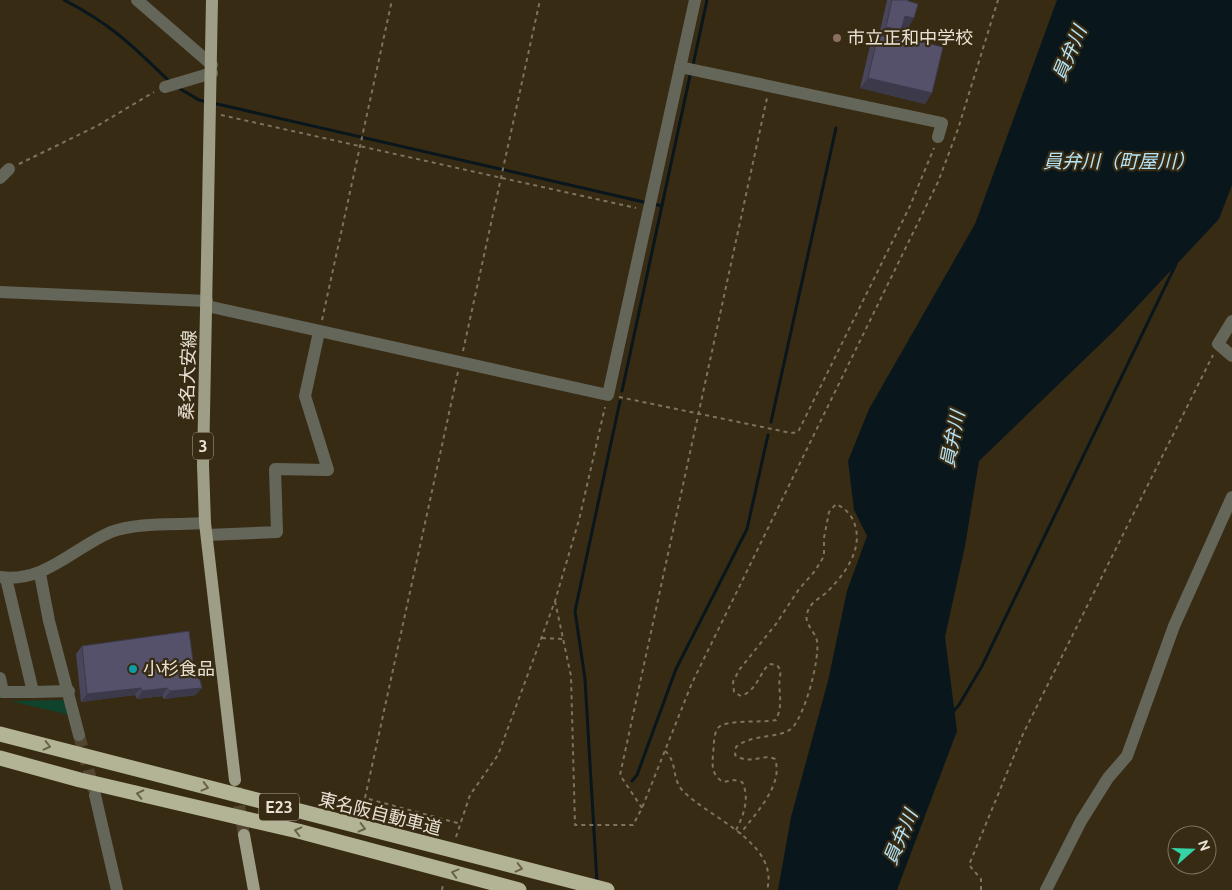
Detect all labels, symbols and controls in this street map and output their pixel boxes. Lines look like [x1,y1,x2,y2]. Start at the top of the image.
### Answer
water label: 員弁川 [1048,21,1091,84]
place label: 市立正和中学校 [847,27,973,47]
marker: 市立正和中学校 [831,32,843,44]
water label: 員弁川（町屋川） [1043,150,1195,172]
street label: 桑名大安線 [175,330,199,420]
water label: 員弁川 [936,407,969,469]
road number: 3 [193,432,213,460]
place label: 小杉食品 [143,658,215,678]
marker: 小杉食品 [127,663,139,675]
one-way arrow [43,740,52,751]
one-way arrow [200,781,209,792]
street label: 東名阪自動車道 [317,788,444,838]
one-way arrow [135,789,144,800]
road number: E23 [259,794,299,820]
water label: 員弁川 [879,805,922,868]
one-way arrow [357,823,365,833]
north arrow [1167,825,1217,875]
one-way arrow [293,826,302,837]
text: N [1195,838,1214,853]
one-way arrow [515,862,524,873]
one-way arrow [451,868,459,879]

